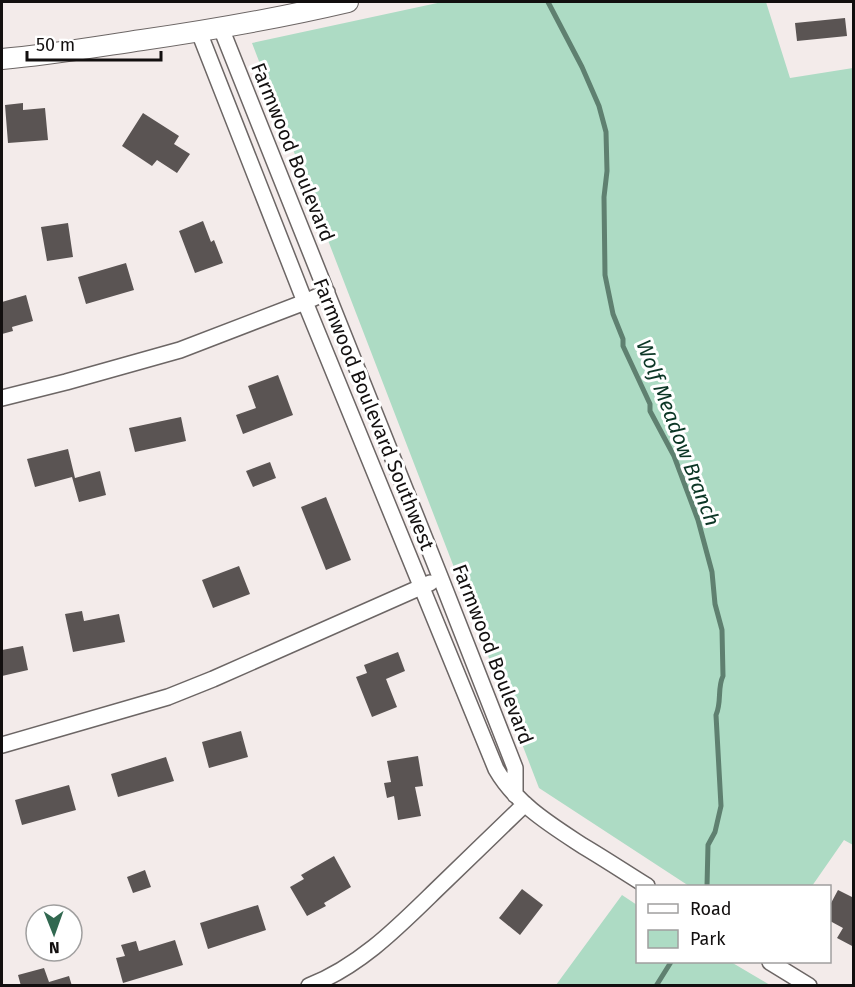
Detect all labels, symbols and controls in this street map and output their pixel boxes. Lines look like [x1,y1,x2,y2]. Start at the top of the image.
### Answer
scale bar [27,24,160,62]
text: 50 m [36,34,75,56]
street label: Farmwood Boulevard [246,59,340,245]
street label: Farmwood Boulevard Southwest [308,275,440,554]
water label: Wolf Meadow Branch [630,336,726,530]
street label: Farmwood Boulevard [448,561,538,747]
legend [636,885,831,963]
text: Road [690,898,732,920]
north arrow [24,903,84,963]
text: Park [690,928,726,950]
text: N [49,938,60,957]

